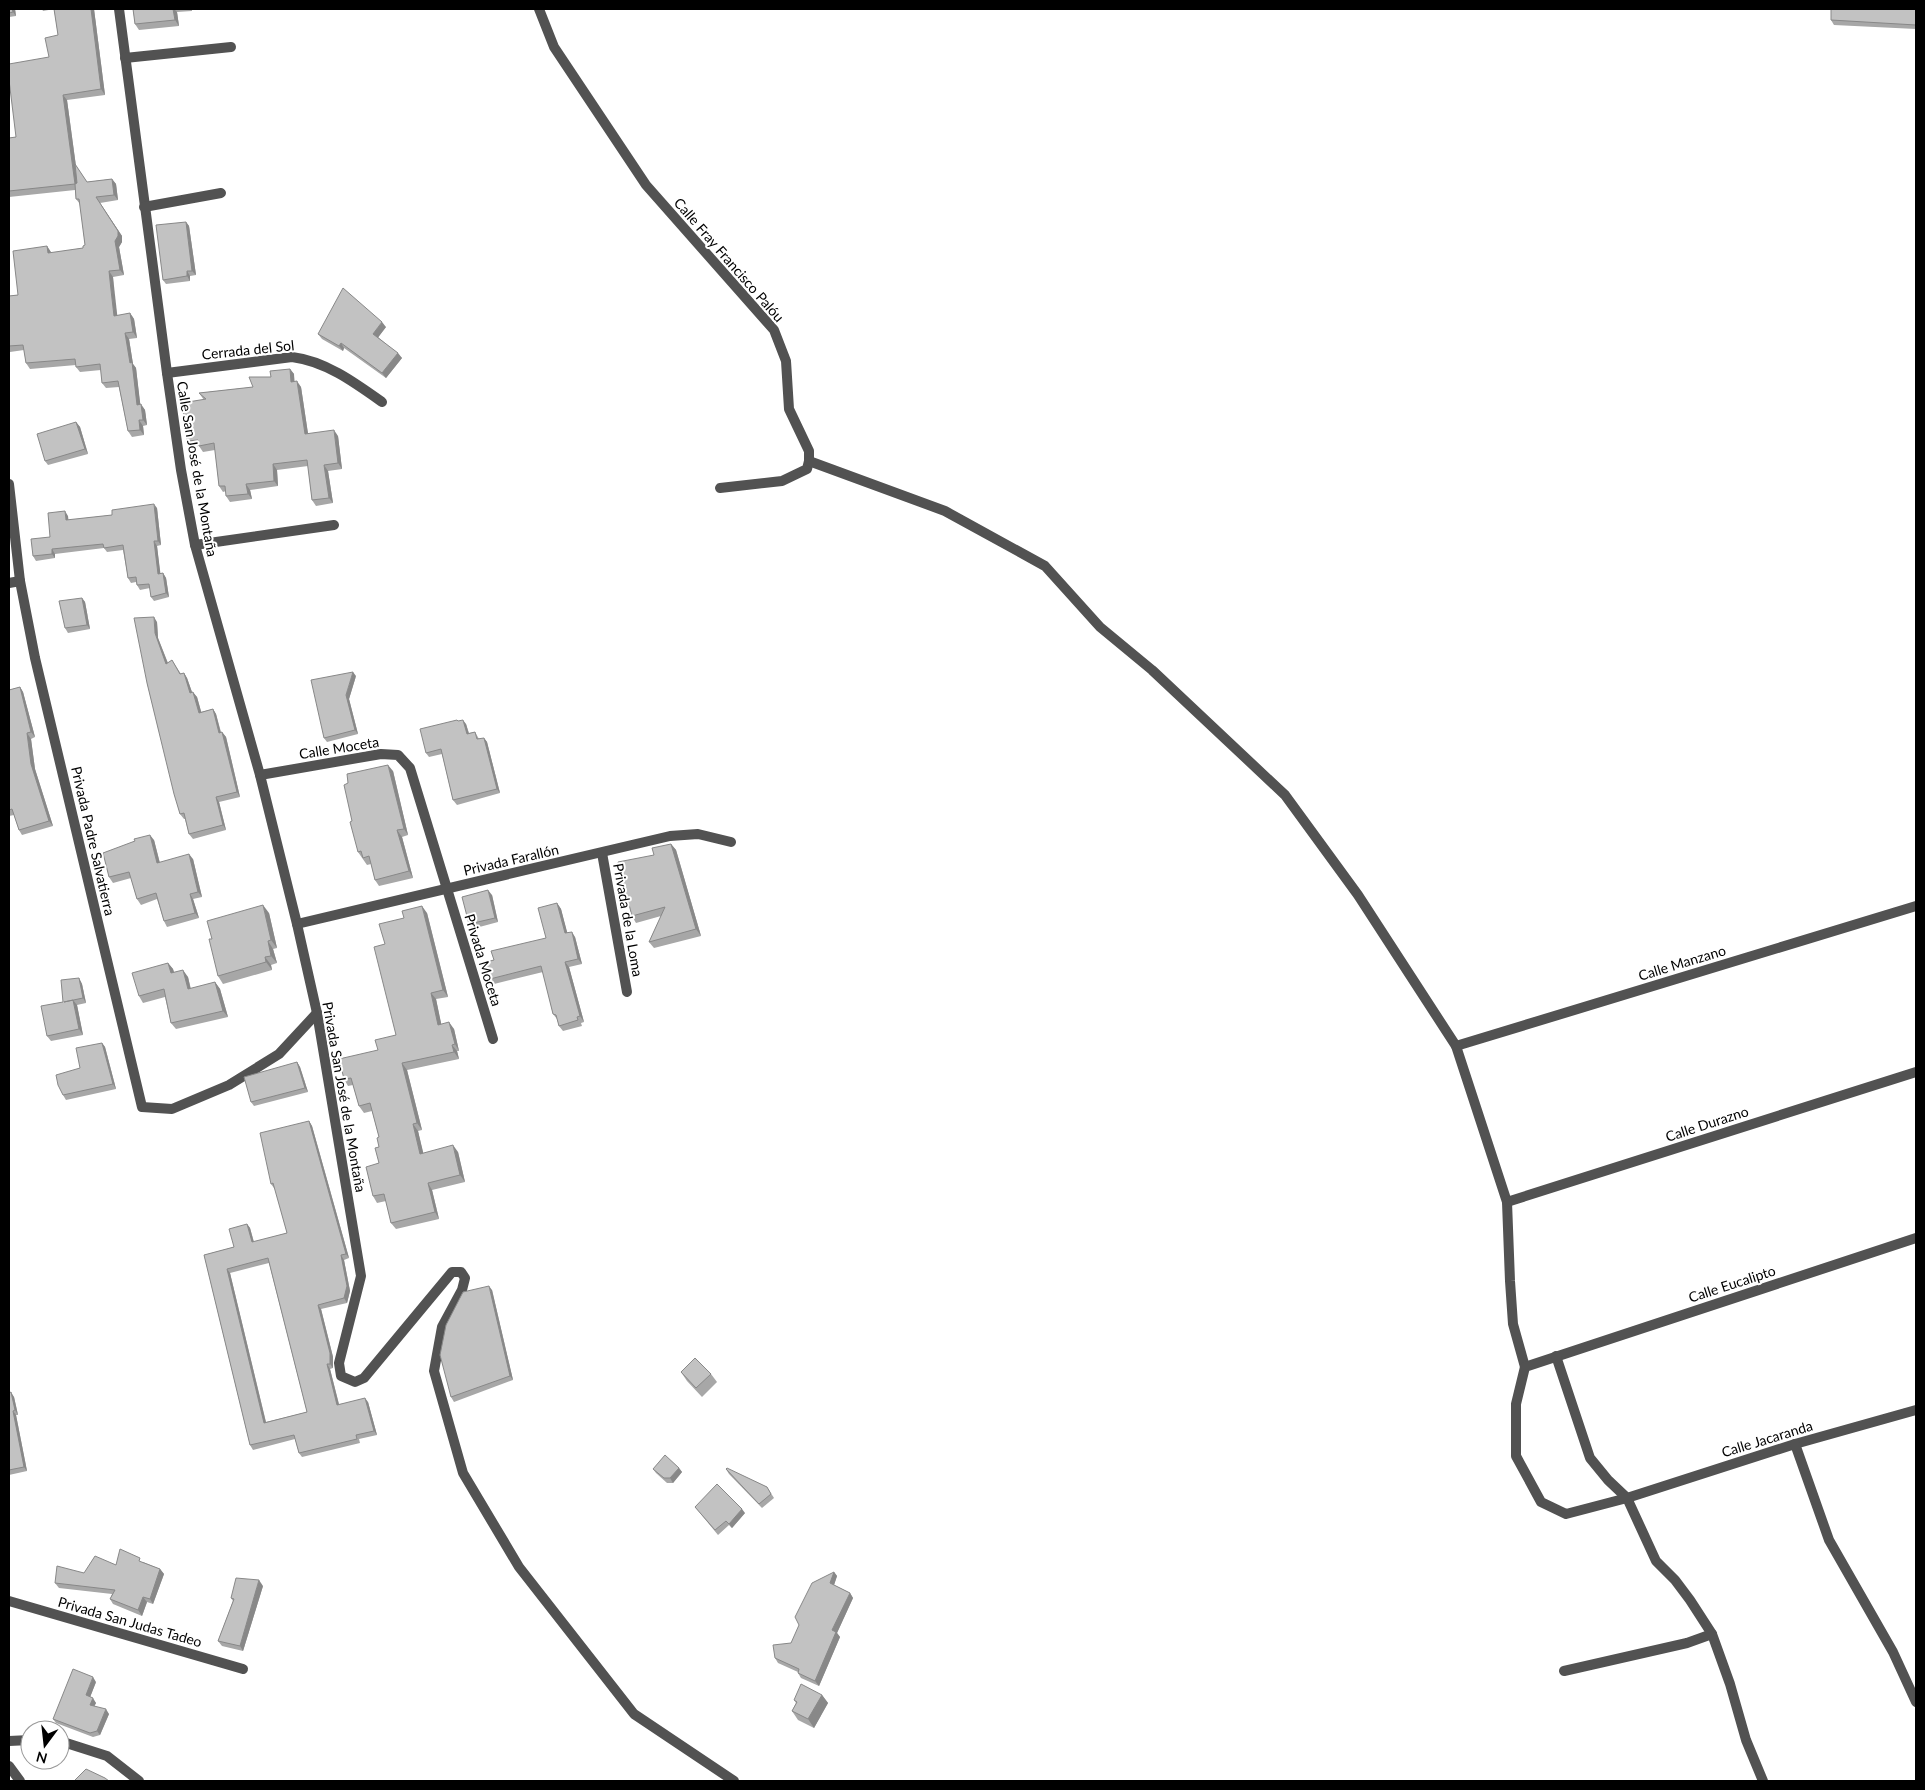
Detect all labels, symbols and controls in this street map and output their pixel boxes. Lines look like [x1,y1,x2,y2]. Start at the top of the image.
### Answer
street label: Calle Fray Francisco Palóu [671,194,788,325]
street label: Cerrada del Sol [201,336,295,363]
street label: Calle San José de la Montaña [174,380,221,558]
street label: Calle Moceta [298,733,380,762]
street label: Privada Padre Salvatierra [68,765,119,917]
street label: Privada Farallón [462,840,560,879]
street label: Privada de la Loma [610,862,647,978]
street label: Privada Moceta [461,912,506,1008]
street label: Calle Manzano [1636,941,1728,984]
street label: Privada San José de la Montaña [319,1000,370,1193]
street label: Calle Durazno [1663,1102,1751,1145]
street label: Calle Eucalipto [1686,1261,1778,1306]
street label: Calle Jacaranda [1719,1417,1814,1460]
street label: Privada San Judas Tadeo [56,1593,204,1650]
north arrow [20,1720,70,1770]
text: N [34,1748,49,1768]

